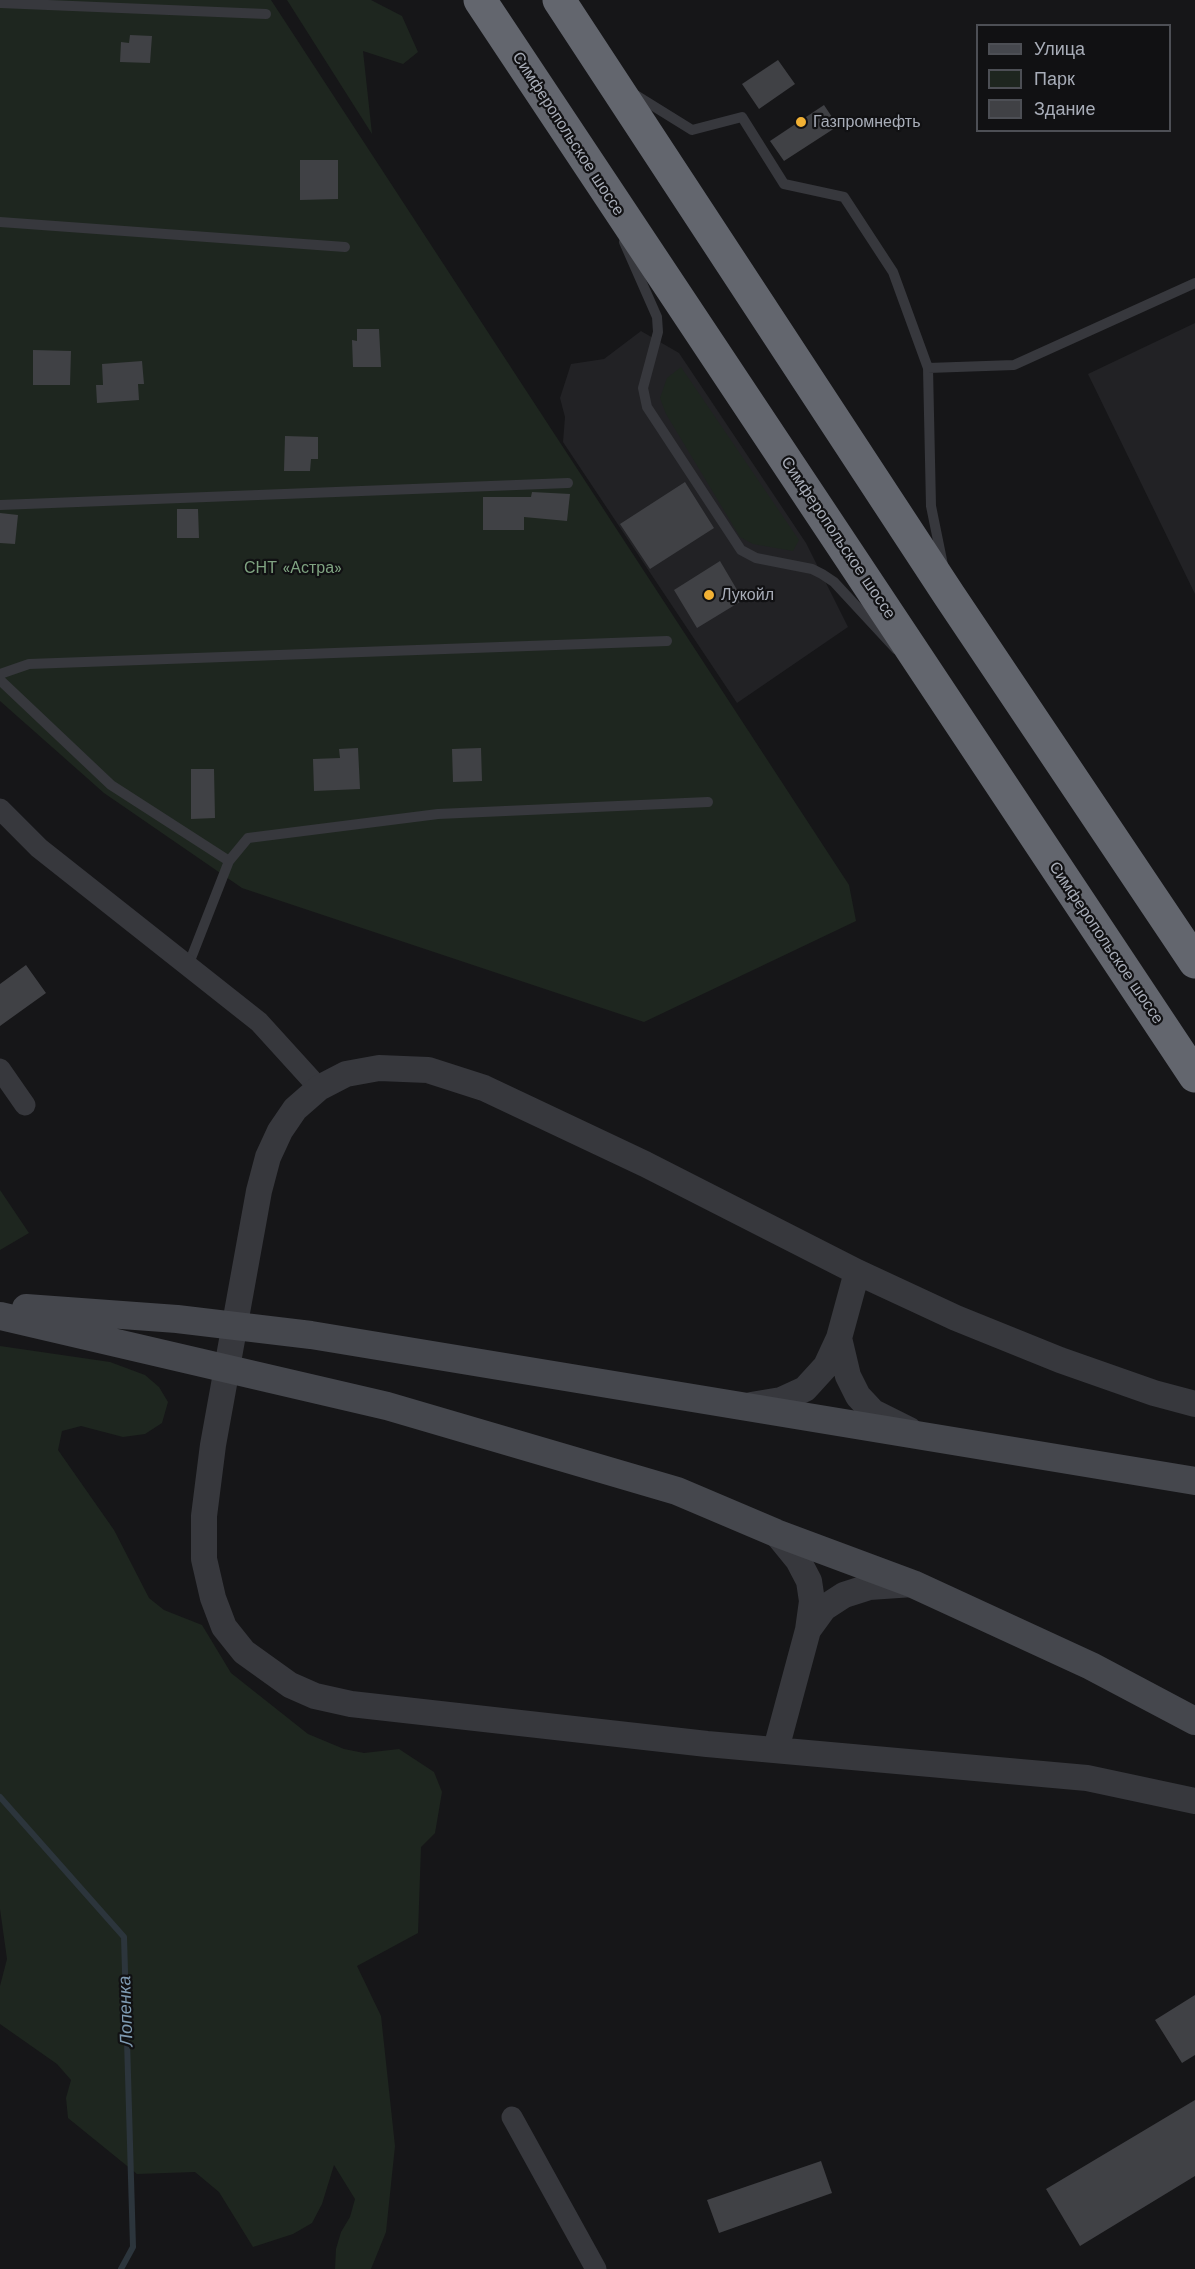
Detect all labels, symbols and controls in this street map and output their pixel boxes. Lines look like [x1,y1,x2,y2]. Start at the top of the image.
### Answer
legend [976,24,1171,132]
text: Улица [1034,38,1085,59]
street label: Симферопольское шоссе [508,49,628,219]
text: Парк [1034,68,1075,89]
text: Здание [1034,98,1095,119]
place label: Газпромнефть [813,112,920,132]
marker: Газпромнефть [794,115,808,129]
street label: Симферопольское шоссе [777,453,899,623]
park label: СНТ «Астра» [244,558,342,578]
place label: Лукойл [721,585,774,605]
marker: Лукойл [702,588,716,602]
street label: Симферопольское шоссе [1045,858,1167,1028]
water label: Лопенка [114,1975,138,2047]

